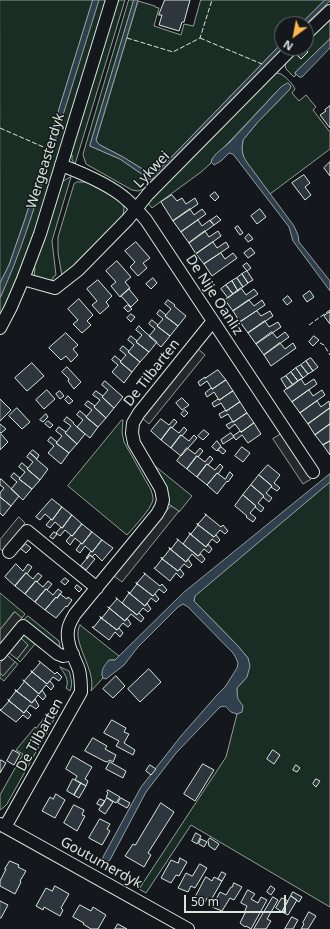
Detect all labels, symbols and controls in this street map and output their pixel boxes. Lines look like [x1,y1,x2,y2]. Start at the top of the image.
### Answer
north arrow [274,16,314,56]
text: N [280,37,296,54]
street label: Wergeasterdyk [23,111,69,211]
street label: Lykwei [131,148,173,192]
street label: De Nije Oanliz [182,252,246,338]
street label: De Tilbarten [121,336,183,410]
street label: De Tilbarten [13,696,67,774]
street label: Goutumerdyk [57,834,145,892]
scale bar [186,887,288,913]
text: 50 m [191,893,219,910]

